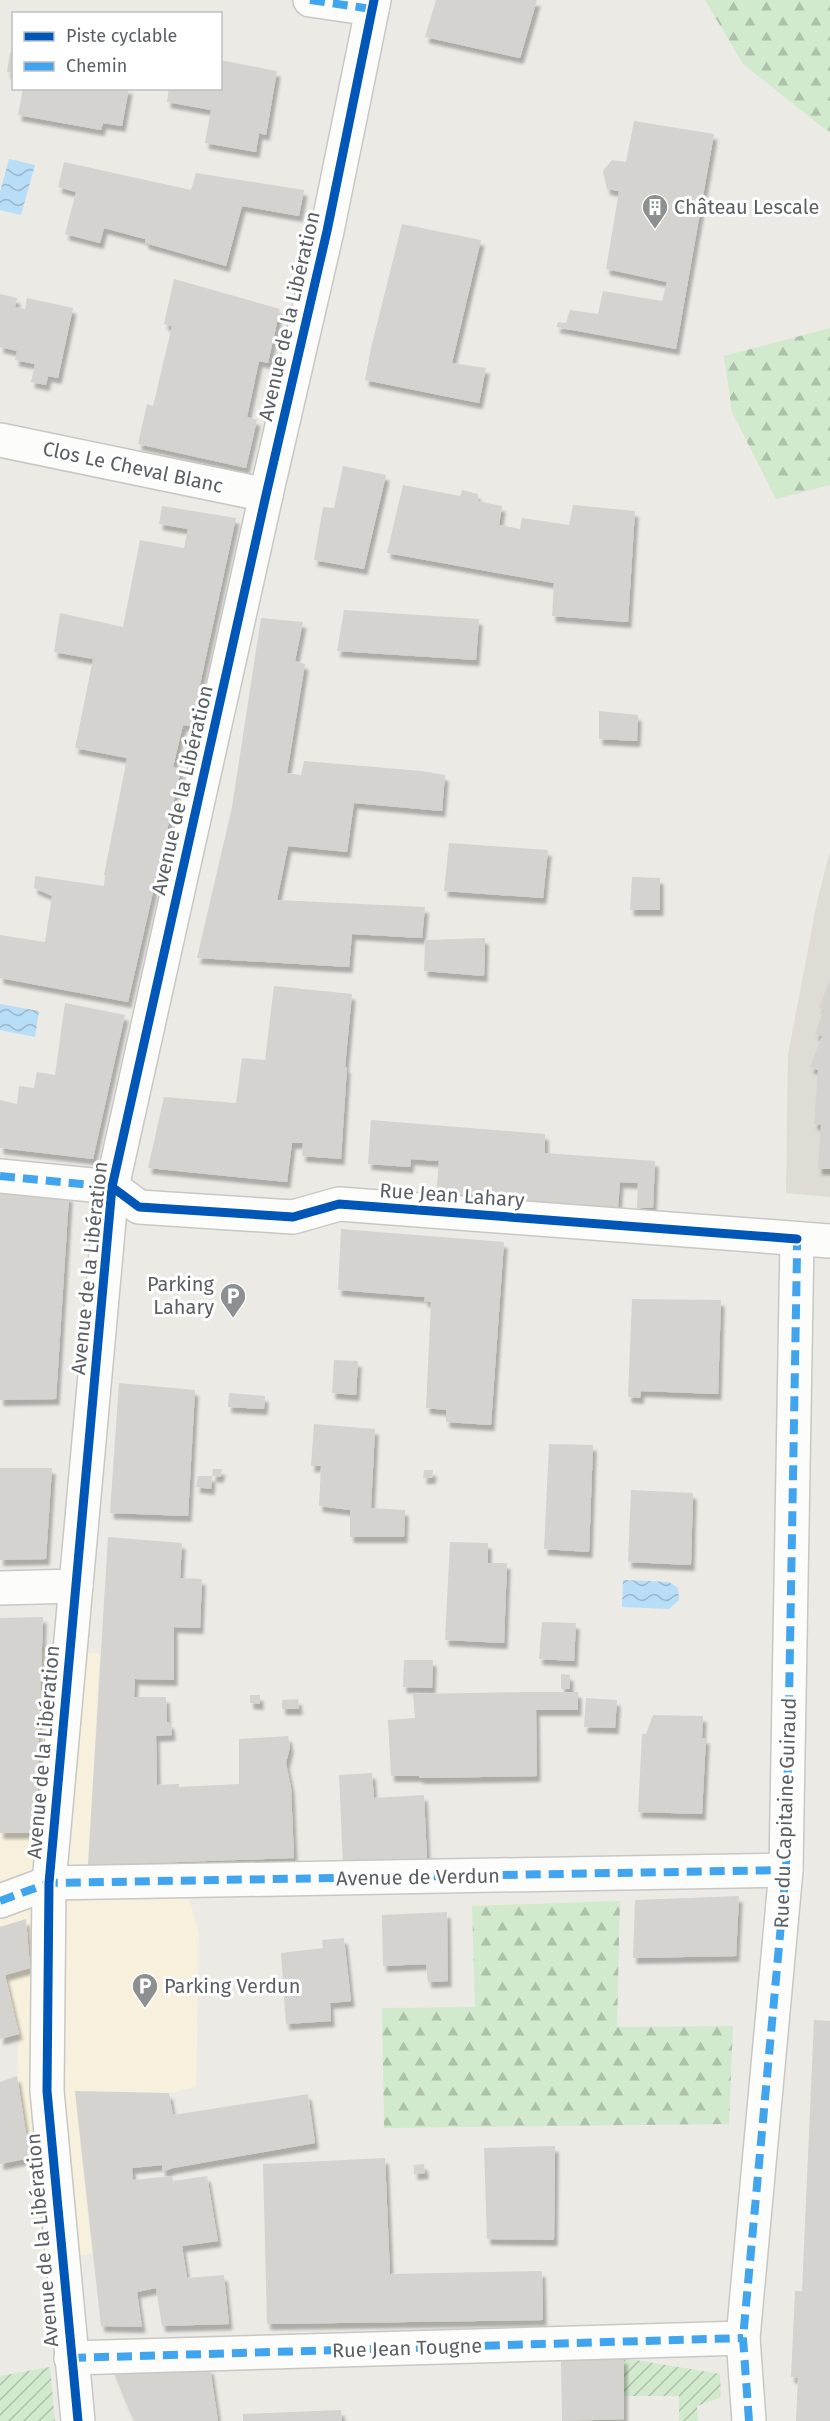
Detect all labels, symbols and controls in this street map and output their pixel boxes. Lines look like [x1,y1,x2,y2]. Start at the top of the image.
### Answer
legend [12,12,222,90]
text: Piste cyclable [66,25,177,47]
text: Chemin [66,55,127,77]
building icon: Château Lescale [640,192,670,230]
place label: Château Lescale [674,195,819,219]
street label: Avenue de la Libération [253,209,325,423]
street label: Clos Le Cheval Blanc [41,436,225,498]
street label: Avenue de la Libération [146,683,218,897]
street label: Avenue de la Libération [66,1160,112,1376]
street label: Rue Jean Lahary [379,1178,526,1212]
place label: Parking Lahary [147,1272,215,1319]
parking icon: Parking Lahary [218,1281,248,1319]
street label: Avenue de la Libération [22,1644,64,1860]
street label: Rue du Capitaine Guiraud [769,1697,801,1929]
street label: Avenue de Verdun [336,1864,500,1890]
parking icon: Parking Verdun [130,1971,160,2009]
place label: Parking Verdun [164,1974,300,1998]
street label: Avenue de la Libération [21,2132,63,2348]
street label: Rue Jean Tougne [332,2333,482,2363]

